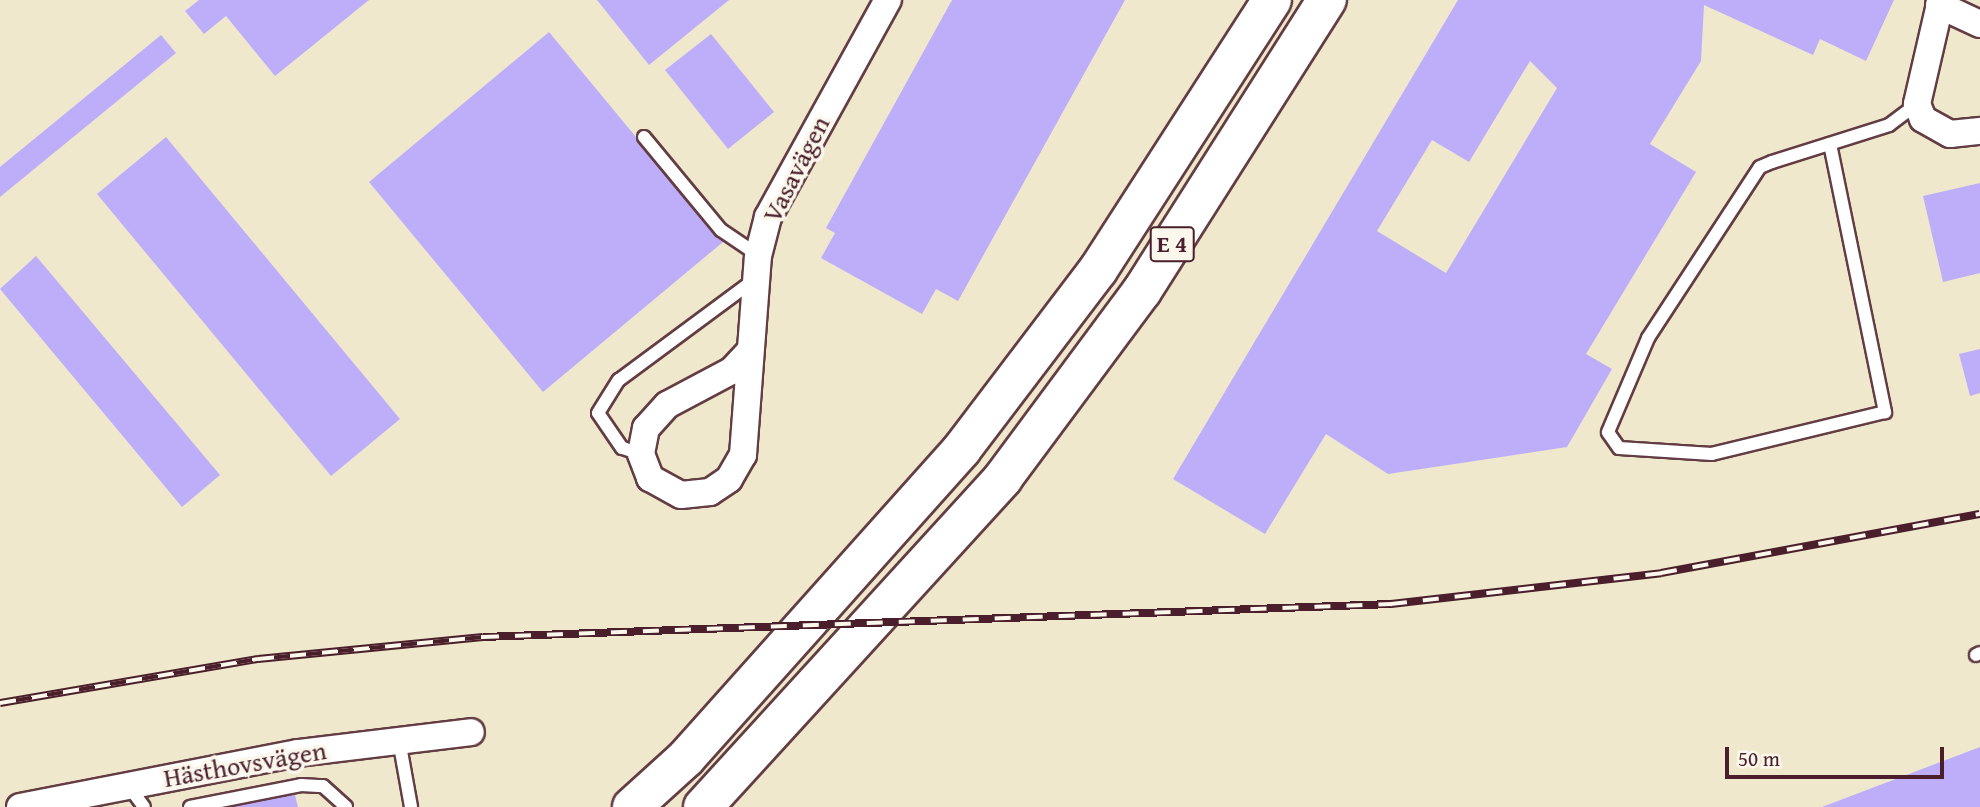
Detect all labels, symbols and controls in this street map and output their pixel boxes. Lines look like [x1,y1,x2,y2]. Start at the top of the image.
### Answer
street label: Vasavägen [756,111,836,227]
road number: E 4 [1149,224,1195,264]
street label: Hästhovsvägen [161,734,329,794]
scale bar [1728,734,1947,778]
text: 50 m [1738,743,1780,774]

